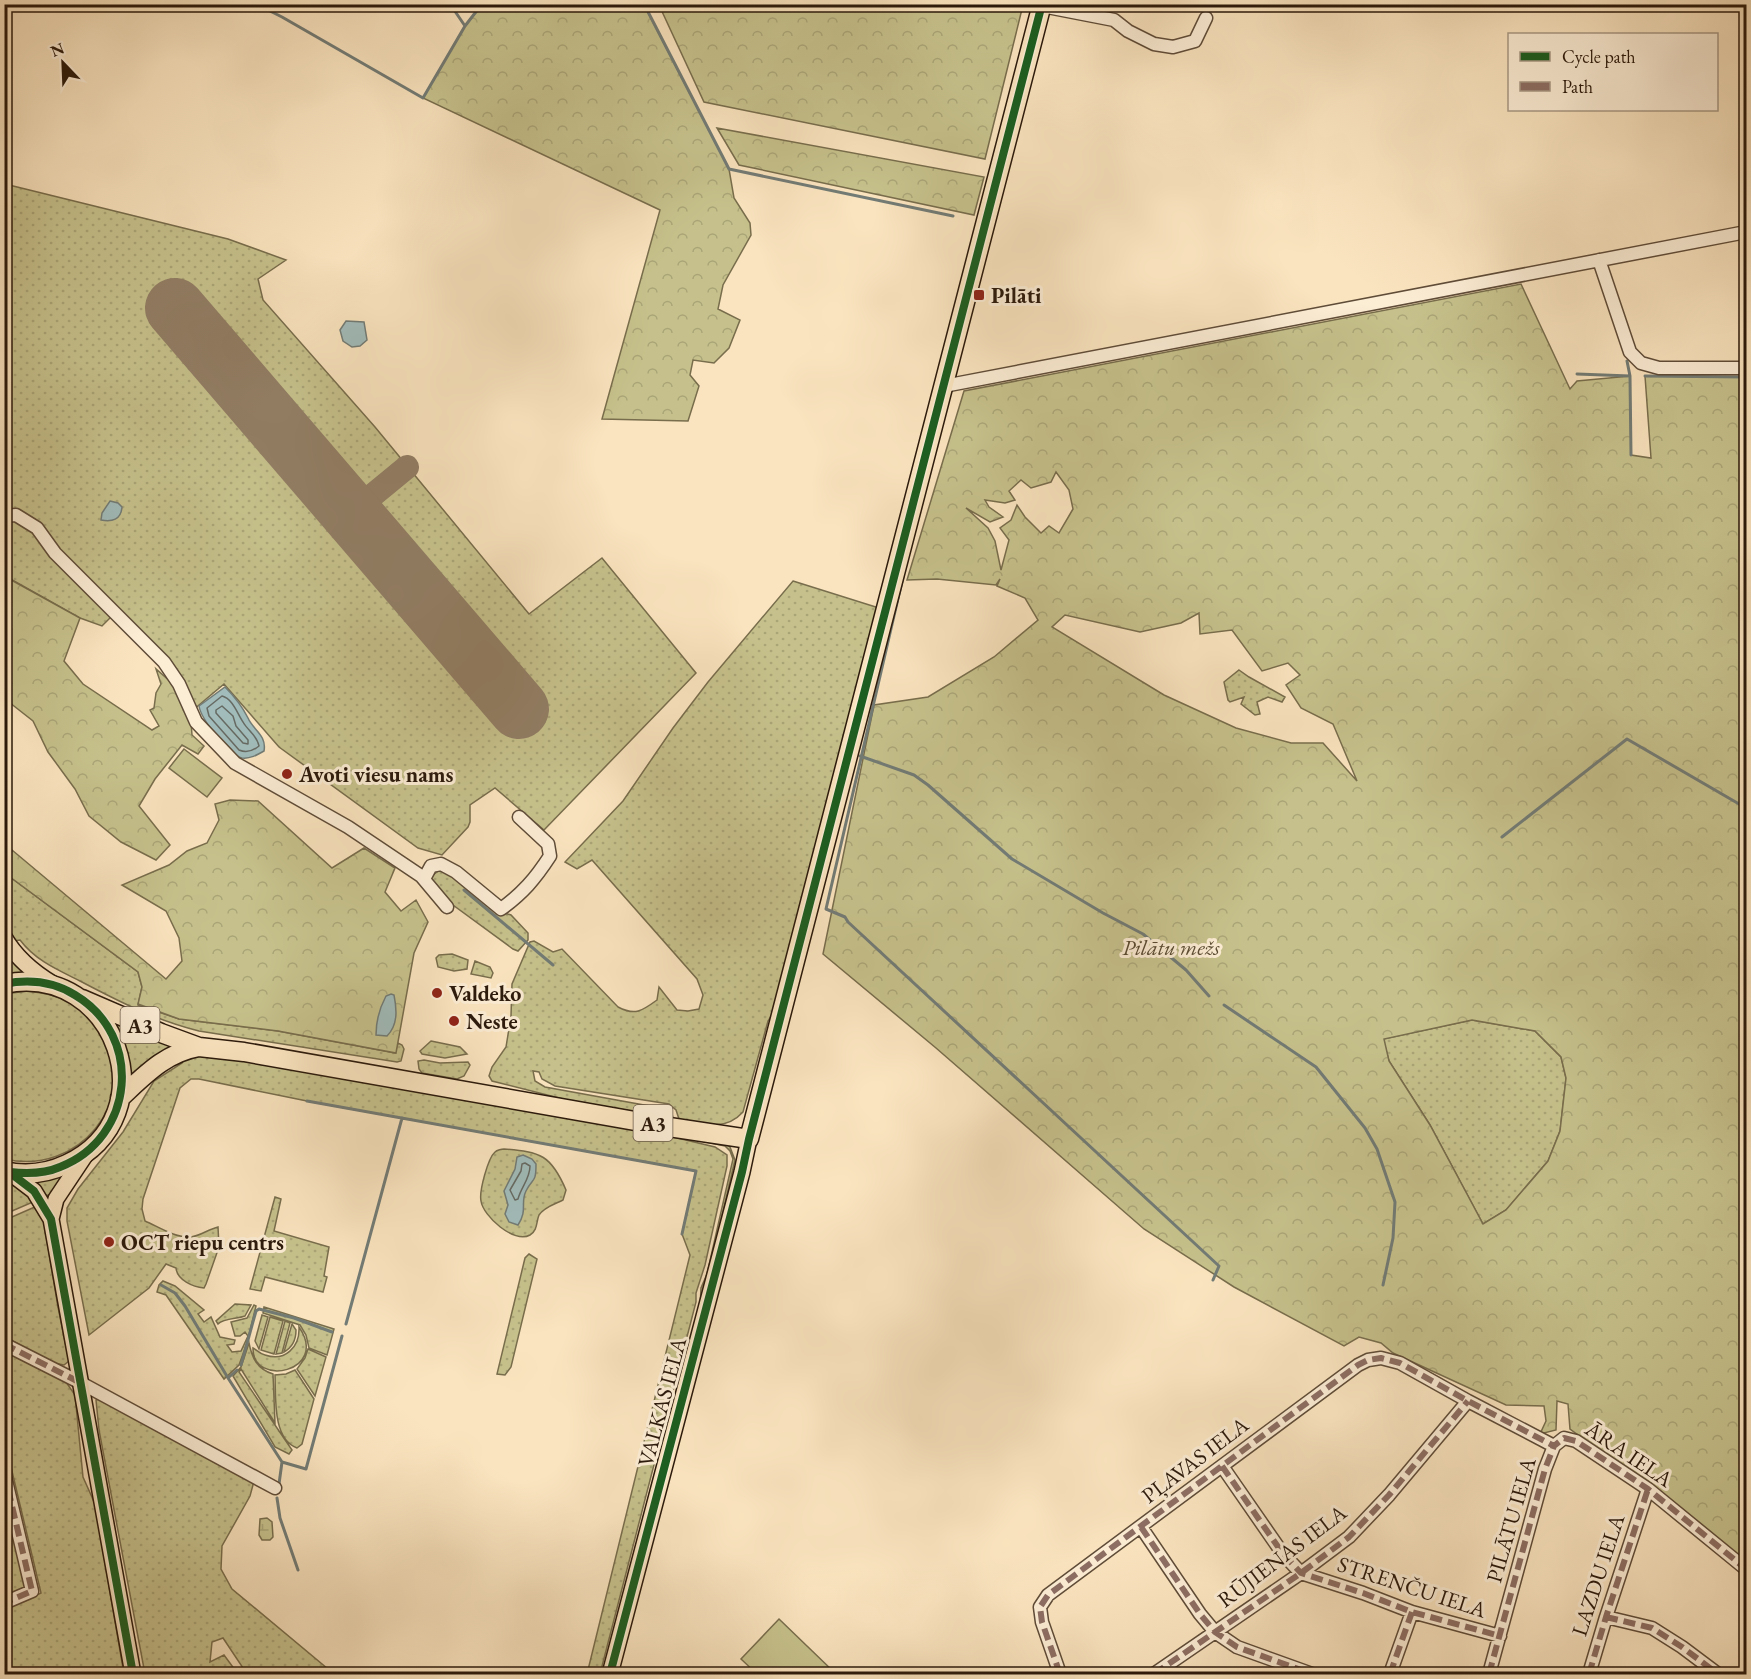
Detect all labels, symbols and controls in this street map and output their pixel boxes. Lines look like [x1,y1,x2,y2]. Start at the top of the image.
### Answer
north arrow [33,33,93,93]
legend [1508,33,1718,111]
text: N [47,37,67,62]
text: Cycle path [1562,45,1636,68]
text: Path [1562,75,1593,98]
place label: Pilāti [991,281,1042,310]
marker: Pilāti [972,288,986,302]
place label: Avoti viesu nams [298,760,454,789]
marker: Avoti viesu nams [280,767,294,781]
park label: Pilātu mežs [1122,933,1221,962]
place label: Valdeko [449,979,521,1008]
marker: Valdeko [430,986,444,1000]
road number: A3 [120,1007,160,1043]
place label: Neste [466,1007,518,1036]
marker: Neste [447,1014,461,1028]
road number: A3 [634,1105,672,1141]
place label: OCT riepu centrs [121,1228,284,1257]
marker: OCT riepu centrs [102,1235,116,1249]
street label: VALKAS IELA [631,1333,693,1470]
street label: PĻAVAS IELA [1136,1410,1255,1510]
street label: ĀRA IELA [1579,1414,1679,1494]
street label: PILĀTU IELA [1479,1453,1543,1586]
street label: RŪJIENAS IELA [1212,1497,1353,1614]
street label: LAZDU IELA [1565,1510,1632,1640]
street label: STRENČU IELA [1334,1549,1491,1625]

